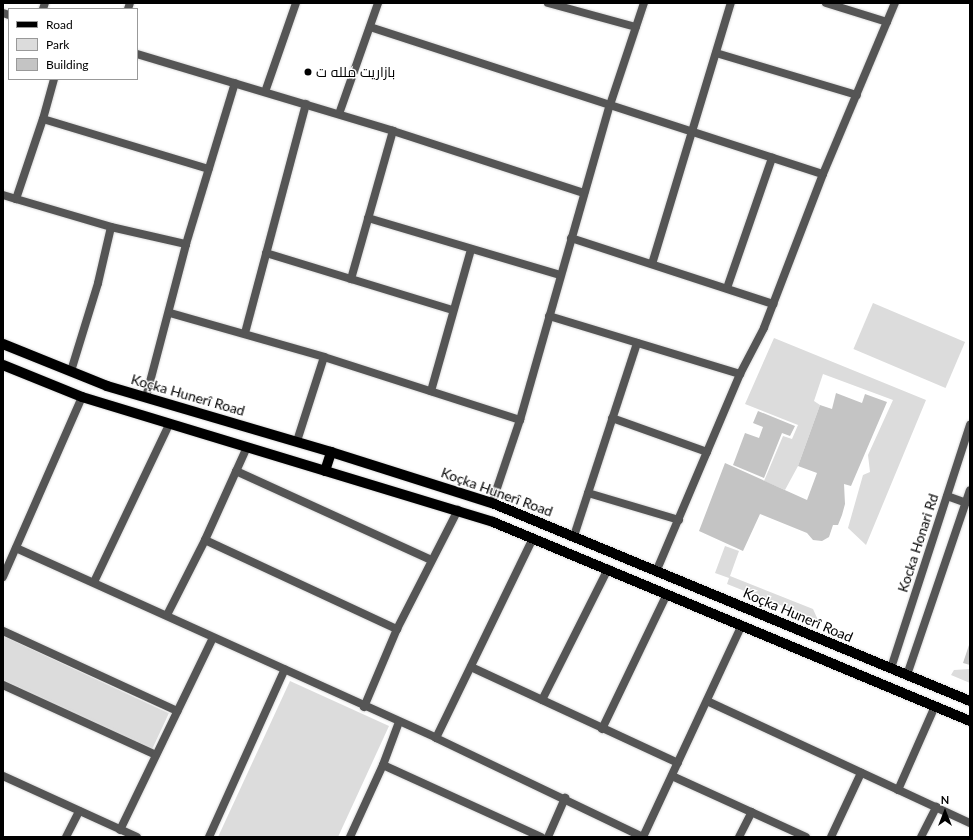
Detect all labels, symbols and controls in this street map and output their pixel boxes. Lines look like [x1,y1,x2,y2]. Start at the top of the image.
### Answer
legend [8,8,138,80]
text: Road [46,17,73,32]
text: Park [46,37,69,52]
text: Building [46,57,89,72]
place label: بازاريت ملله ت [316,64,395,80]
marker: بازاريت ملله ت [303,67,313,77]
street label: Koçka Hunerî Road [129,371,247,419]
street label: Koçka Hunerî Road [439,464,555,520]
street label: Kocka Honari Rd [894,492,942,594]
street label: Koçka Hunerî Road [741,584,855,646]
north arrow [925,792,965,832]
text: N [941,793,949,806]

